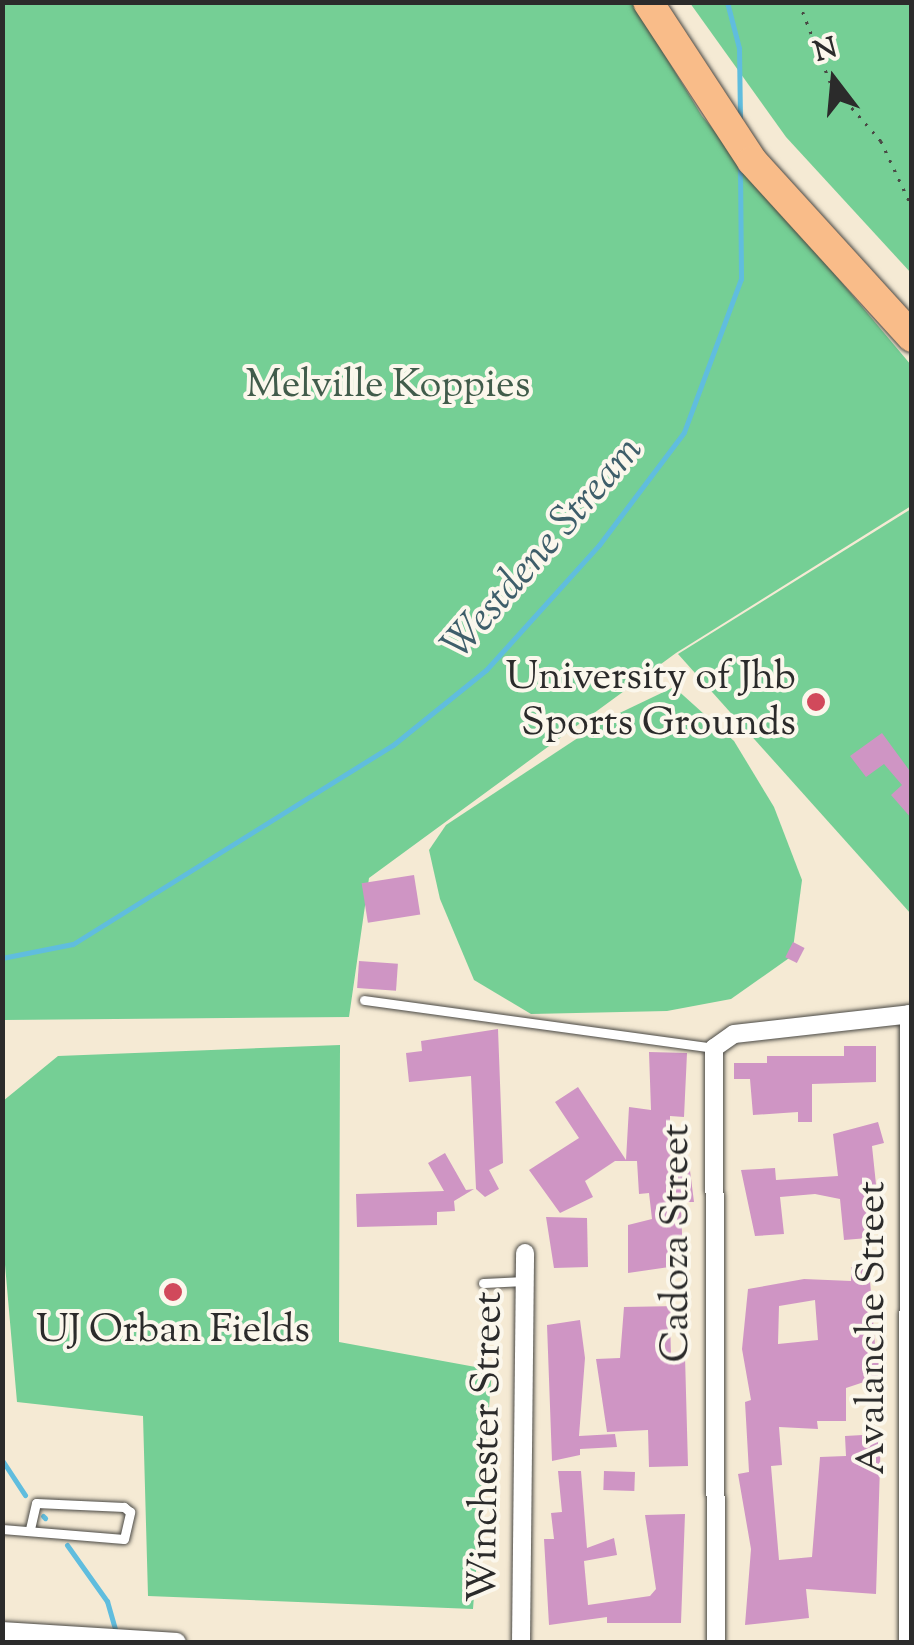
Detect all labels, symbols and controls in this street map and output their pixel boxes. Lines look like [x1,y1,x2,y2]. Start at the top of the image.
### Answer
text: N [809,29,842,73]
north arrow [784,30,884,130]
park label: Melville Koppies [246,363,530,411]
water label: Westdene Stream [433,427,655,671]
place label: University of Jhb Sports Grounds [505,655,796,749]
marker: University of Jhb Sports Grounds [805,691,827,713]
street label: Cadoza Street [654,1124,702,1362]
street label: Avalanche Street [850,1181,898,1475]
marker: UJ Orban Fields [162,1281,184,1303]
street label: Winchester Street [461,1291,515,1603]
place label: UJ Orban Fields [36,1308,310,1356]

